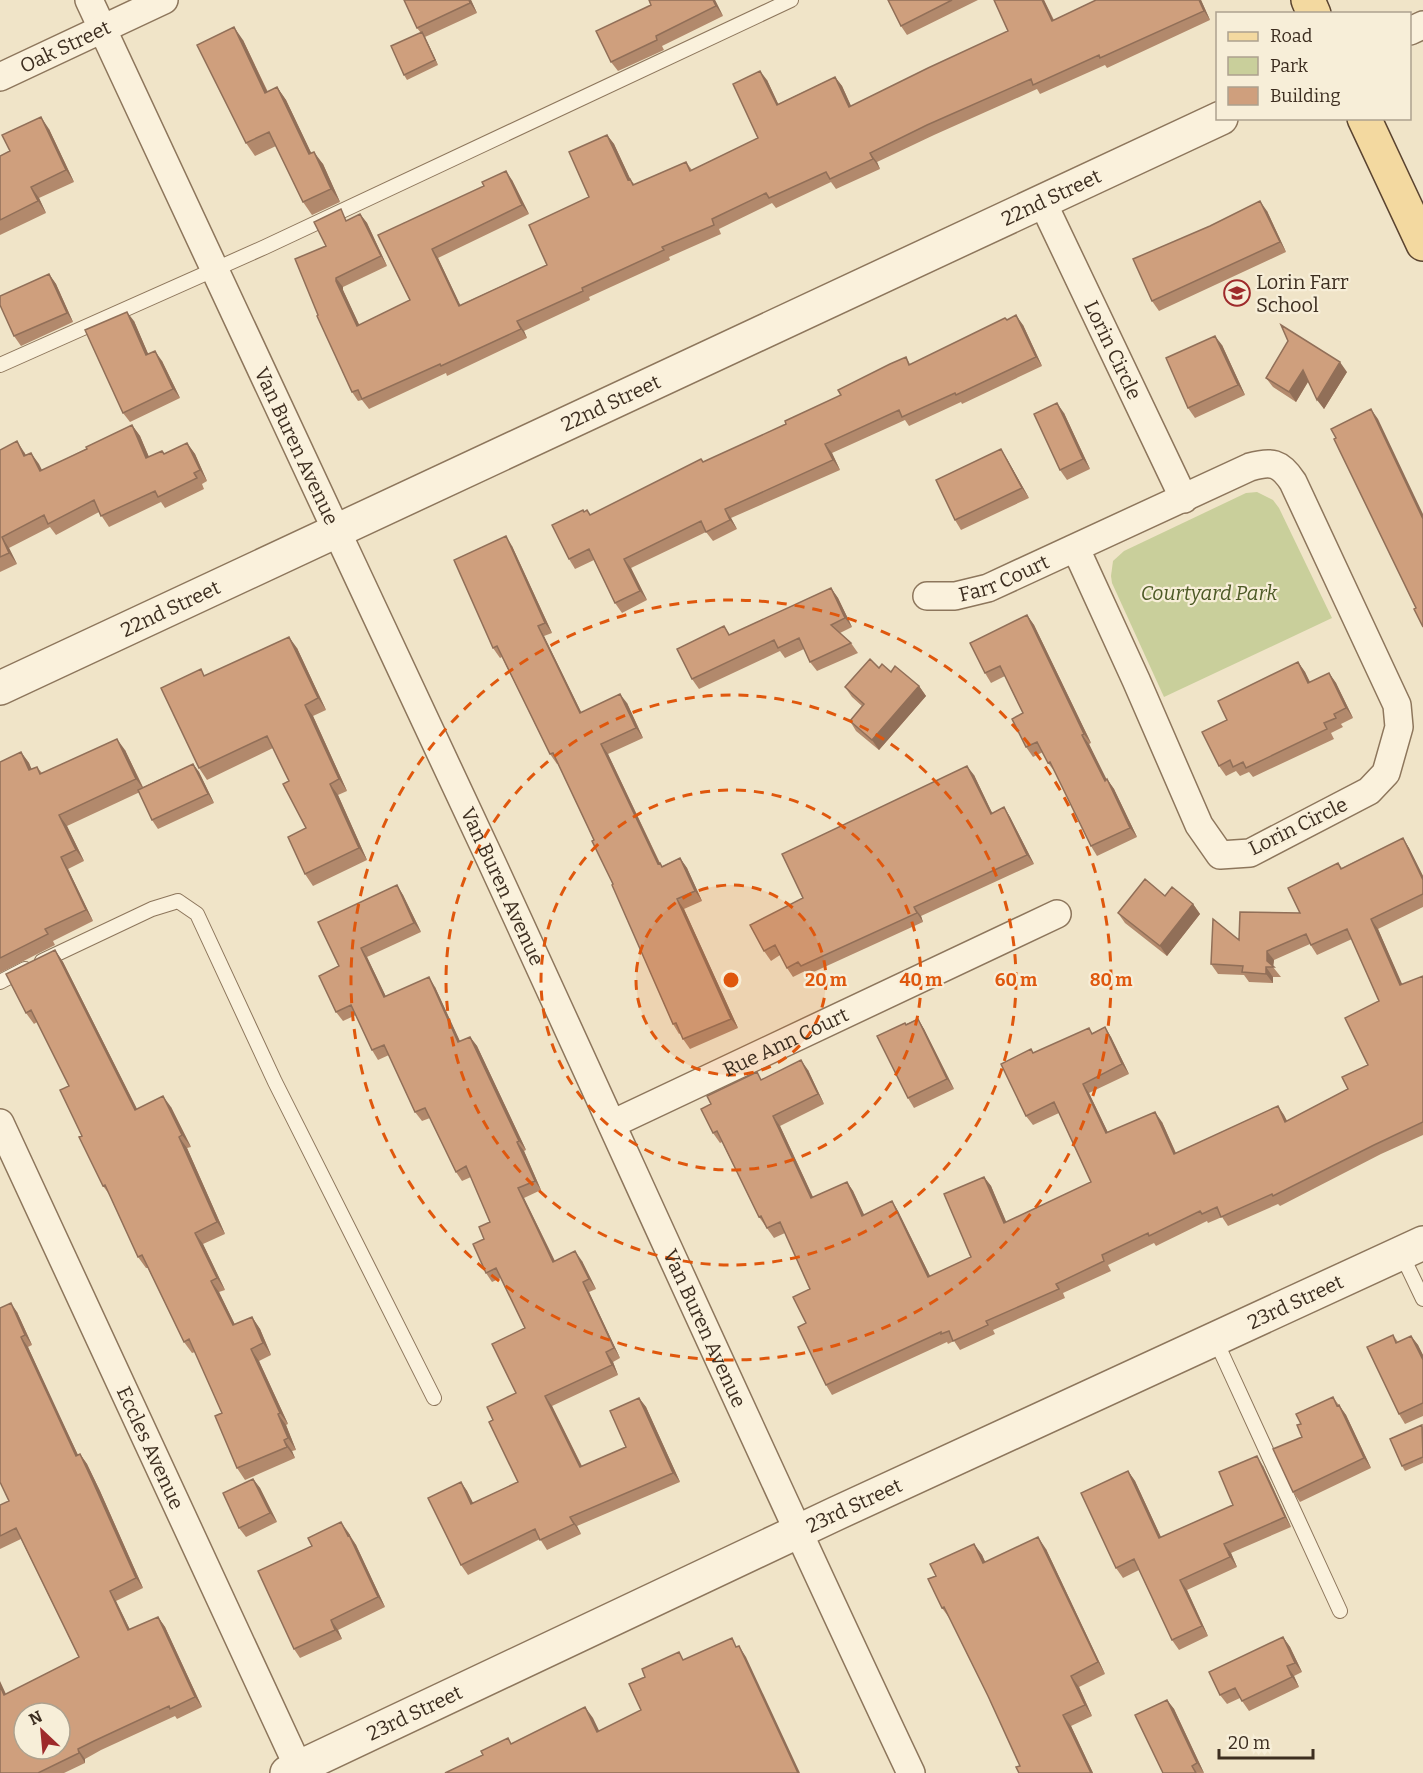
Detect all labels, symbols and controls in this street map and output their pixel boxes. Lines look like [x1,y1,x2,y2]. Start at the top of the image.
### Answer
legend [1216,12,1411,120]
street label: Oak Street [16,15,114,78]
text: Road [1270,25,1313,47]
text: Park [1270,55,1309,77]
text: Building [1270,85,1341,107]
street label: 22nd Street [998,164,1105,231]
place label: Lorin Farr School [1256,270,1349,317]
school or university icon: Lorin Farr School [1222,278,1252,308]
street label: Lorin Circle [1079,297,1147,403]
street label: Van Buren Avenue [250,363,344,529]
street label: 22nd Street [557,369,664,436]
street label: Farr Court [956,550,1053,607]
street label: 22nd Street [117,575,224,642]
park label: Courtyard Park [1141,581,1277,605]
street label: Lorin Circle [1245,792,1351,860]
street label: Van Buren Avenue [456,803,549,969]
text: 20 m [805,969,847,991]
text: 40 m [900,969,942,991]
text: 60 m [995,969,1037,991]
text: 80 m [1090,969,1132,991]
centre of rings [721,970,741,990]
street label: Rue Ann Court [719,1002,852,1082]
street label: Van Buren Avenue [658,1245,751,1411]
street label: 23rd Street [1244,1269,1347,1334]
street label: Eccles Avenue [112,1383,189,1513]
street label: 23rd Street [802,1473,906,1538]
street label: 23rd Street [363,1680,466,1746]
north arrow [12,1701,72,1761]
text: N [26,1707,45,1729]
scale bar [1219,1722,1314,1760]
text: 20 m [1228,1732,1270,1754]

